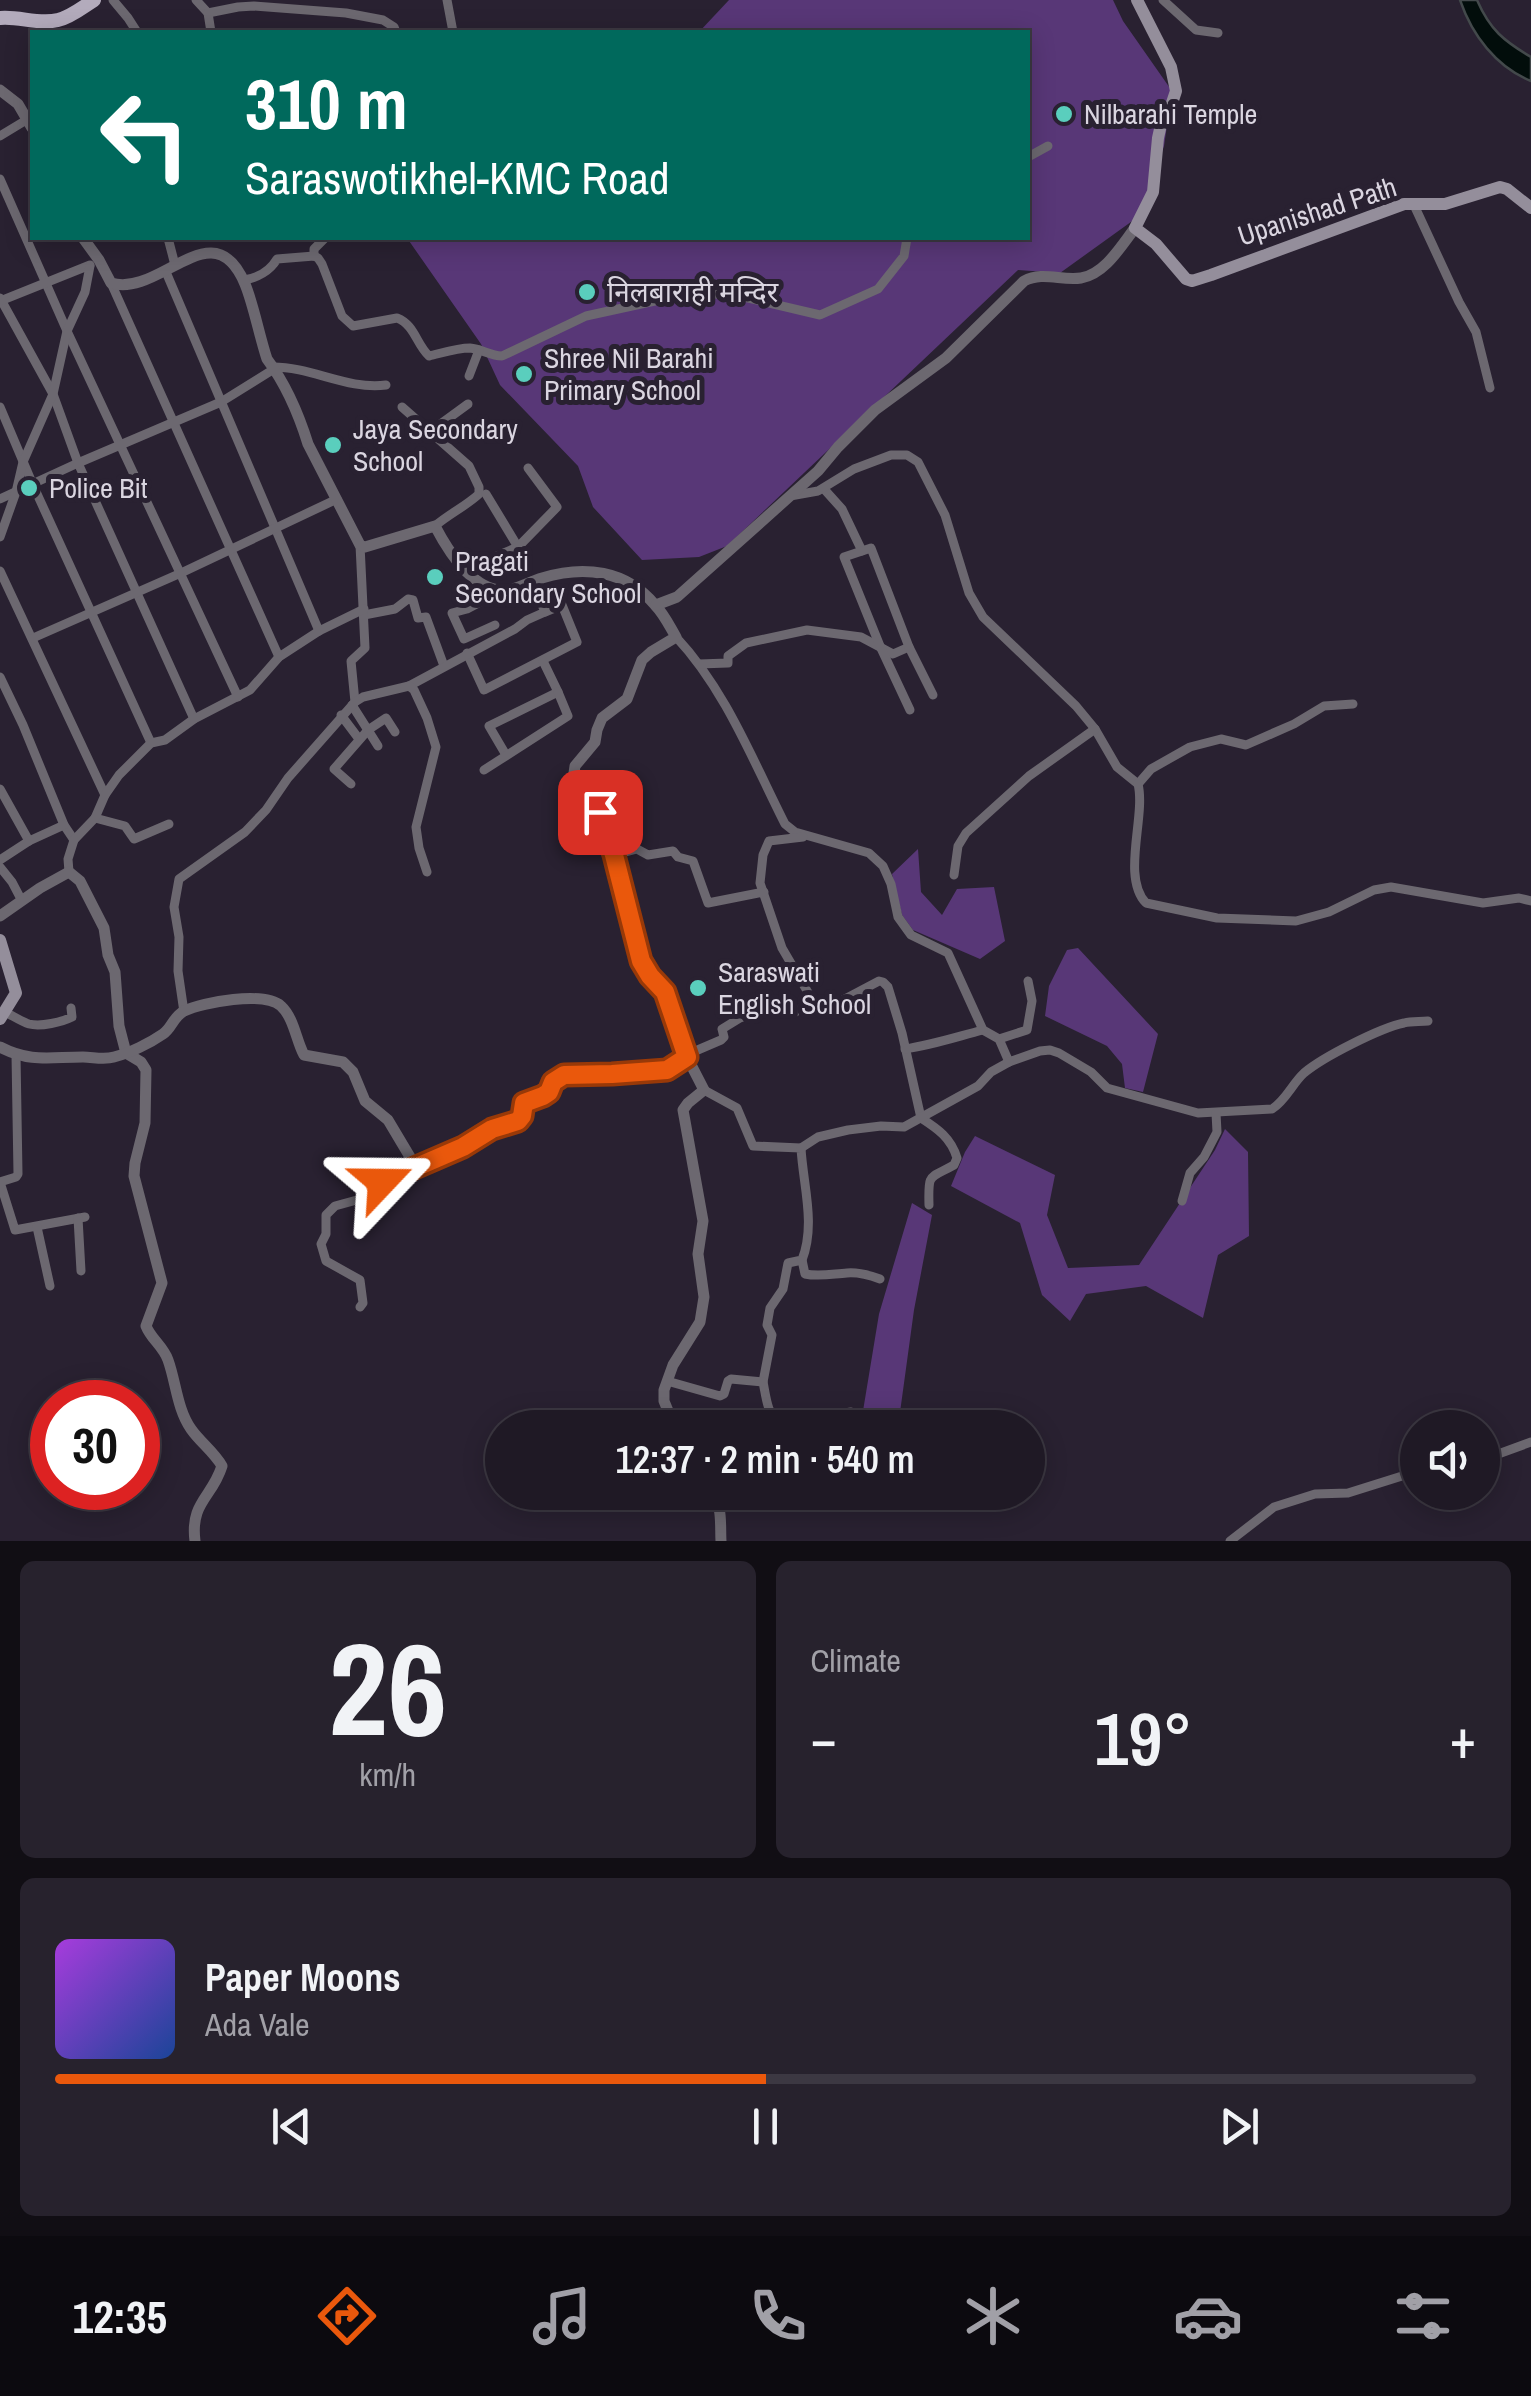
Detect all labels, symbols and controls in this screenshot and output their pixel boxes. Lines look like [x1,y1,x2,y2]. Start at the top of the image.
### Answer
text: 310 m [245,57,408,151]
icon: left [80,70,210,200]
place label: Nilbarahi Temple [1084,95,1257,133]
marker: Nilbarahi Temple [1053,103,1075,125]
text: Saraswotikhel-KMC Road [245,147,670,208]
street label: Upanishad Path [1233,167,1401,255]
place label: निलबाराही मन्दिर [607,273,779,311]
marker: निलबाराही मन्दिर [576,281,598,303]
place label: Shree Nil Barahi Primary School [544,339,714,409]
marker: Shree Nil Barahi Primary School [513,363,535,385]
place label: Jaya Secondary School [353,410,518,480]
marker: Jaya Secondary School [322,434,344,456]
place label: Police Bit [49,469,147,507]
marker: Police Bit [18,477,40,499]
place label: Pragati Secondary School [455,542,641,612]
marker: Pragati Secondary School [424,566,446,588]
pin [558,770,643,855]
icon: arrive [573,785,628,840]
place label: Saraswati English School [718,953,871,1023]
marker: Saraswati English School [687,977,709,999]
position arrow [330,1130,434,1234]
speed limit sign: 30 [30,1380,160,1510]
map controls [1400,1410,1500,1510]
button: sound [1400,1410,1500,1510]
text: 12:37 · 2 min · 540 m [615,1434,915,1485]
text: 26 [328,1600,447,1776]
text: Climate [811,1639,901,1682]
text: 19° [1094,1687,1192,1788]
text: − [811,1701,837,1775]
text: + [1450,1701,1476,1775]
text: km/h [359,1753,416,1796]
text: Paper Moons [205,1952,401,2003]
text: Ada Vale [205,2003,310,2046]
icon: previous [264,2099,319,2154]
icon: pause [738,2099,793,2154]
icon: next [1212,2099,1267,2154]
icon: directions [312,2281,382,2351]
icon: music [527,2281,597,2351]
icon: phone [743,2281,813,2351]
icon: climate [958,2281,1028,2351]
icon: car [1173,2281,1243,2351]
icon: filters [1388,2281,1458,2351]
text: 12:35 [73,2286,167,2347]

